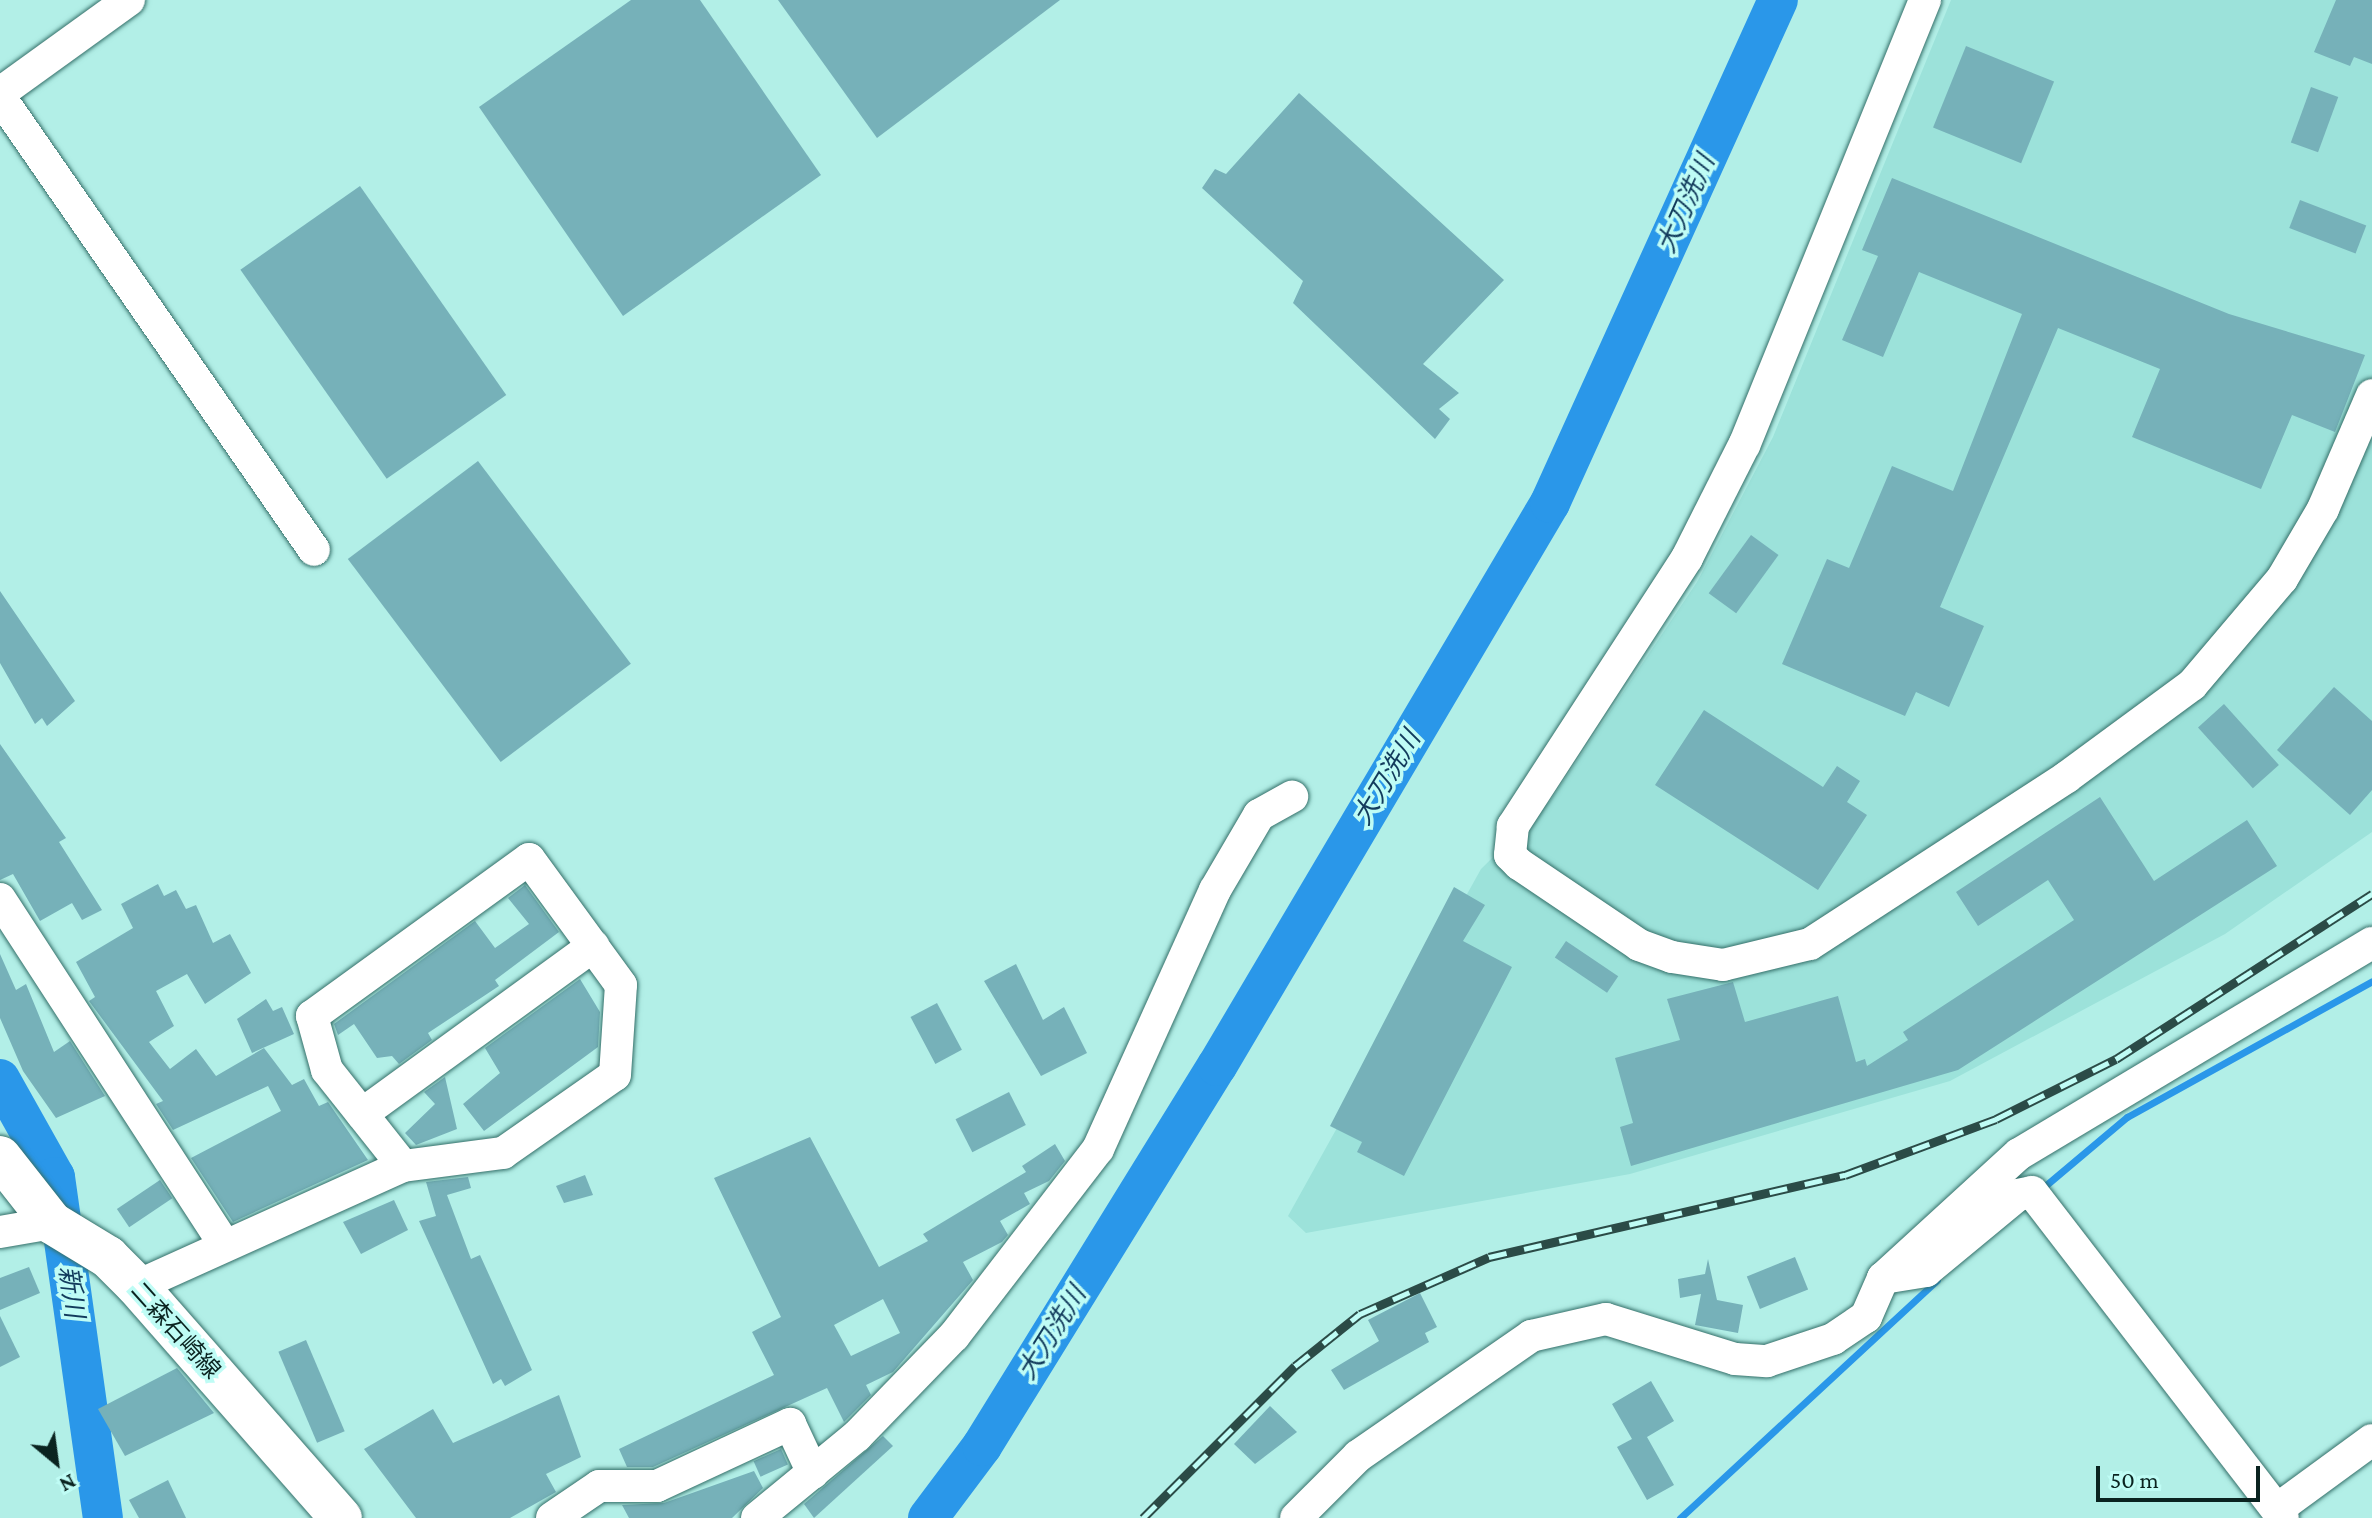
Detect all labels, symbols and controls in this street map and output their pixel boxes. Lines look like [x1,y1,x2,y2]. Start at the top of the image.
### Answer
water label: 大刀洗川 [1651,150,1721,258]
water label: 大刀洗川 [1347,725,1427,831]
water label: 新川 [52,1264,90,1320]
street label: 二森石崎線 [125,1276,227,1384]
water label: 大刀洗川 [1011,1281,1093,1385]
north arrow [16,1422,96,1502]
scale bar [2100,1450,2264,1500]
text: 50 m [2110,1466,2159,1493]
text: N [55,1469,80,1498]

